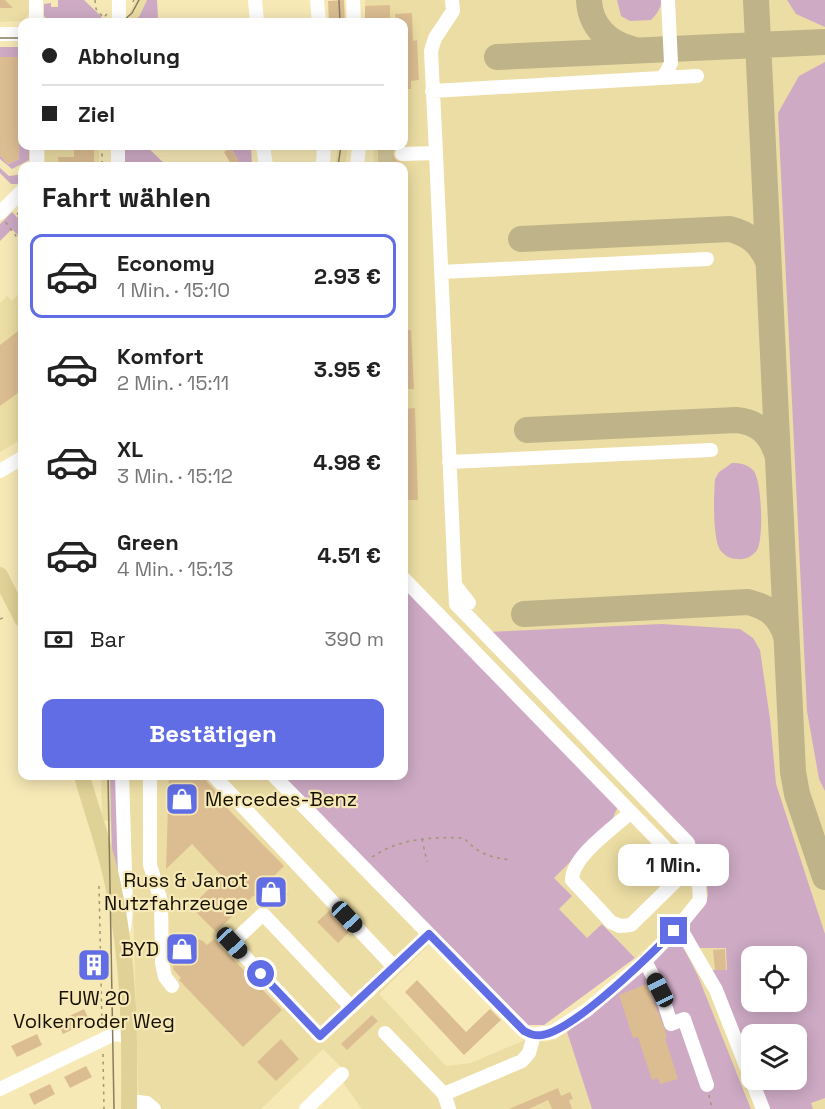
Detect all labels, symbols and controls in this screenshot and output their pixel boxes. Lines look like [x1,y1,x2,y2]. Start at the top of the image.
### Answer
text: Abholung [78,42,180,70]
text: Ziel [78,100,115,128]
text: Fahrt wählen [42,180,211,215]
icon: car [45,249,99,303]
text: Economy [117,249,215,277]
text: 2.93 € [314,262,381,290]
text: 1 Min. · 15:10 [117,277,230,303]
icon: car [45,342,99,396]
text: Komfort [117,342,204,370]
text: 3.95 € [314,355,381,383]
text: 2 Min. · 15:11 [117,370,229,396]
icon: car [45,435,99,489]
text: XL [117,435,143,463]
text: 4.98 € [313,448,381,476]
text: 3 Min. · 15:12 [117,463,233,489]
icon: car [45,528,99,582]
text: Green [117,528,179,556]
text: 4.51 € [317,541,381,569]
text: 4 Min. · 15:13 [117,556,233,582]
icon: cash [42,623,75,656]
text: Bar [90,625,126,653]
text: 390 m [325,626,384,652]
button: Bestätigen [42,699,384,768]
shop icon: Mercedes-Benz [164,781,200,817]
place label: Mercedes-Benz [205,786,357,812]
callout: 1 Min. [618,844,730,886]
text: 1 Min. [646,852,701,878]
place label: Russ & Janot Nutzfahrzeuge [104,867,248,916]
shop icon: Russ & Janot Nutzfahrzeuge [253,874,289,910]
car [328,898,366,936]
route end [660,917,687,944]
car [213,924,251,962]
shop icon: BYD [164,931,200,967]
place label: BYD [121,936,159,962]
map controls [741,946,807,1090]
button: locate [741,946,807,1012]
building icon: FUW 20 Volkenroder Weg [76,947,112,983]
route start [247,960,274,987]
car [644,970,676,1010]
place label: FUW 20 Volkenroder Weg [13,985,175,1034]
button: layers [741,1024,807,1090]

